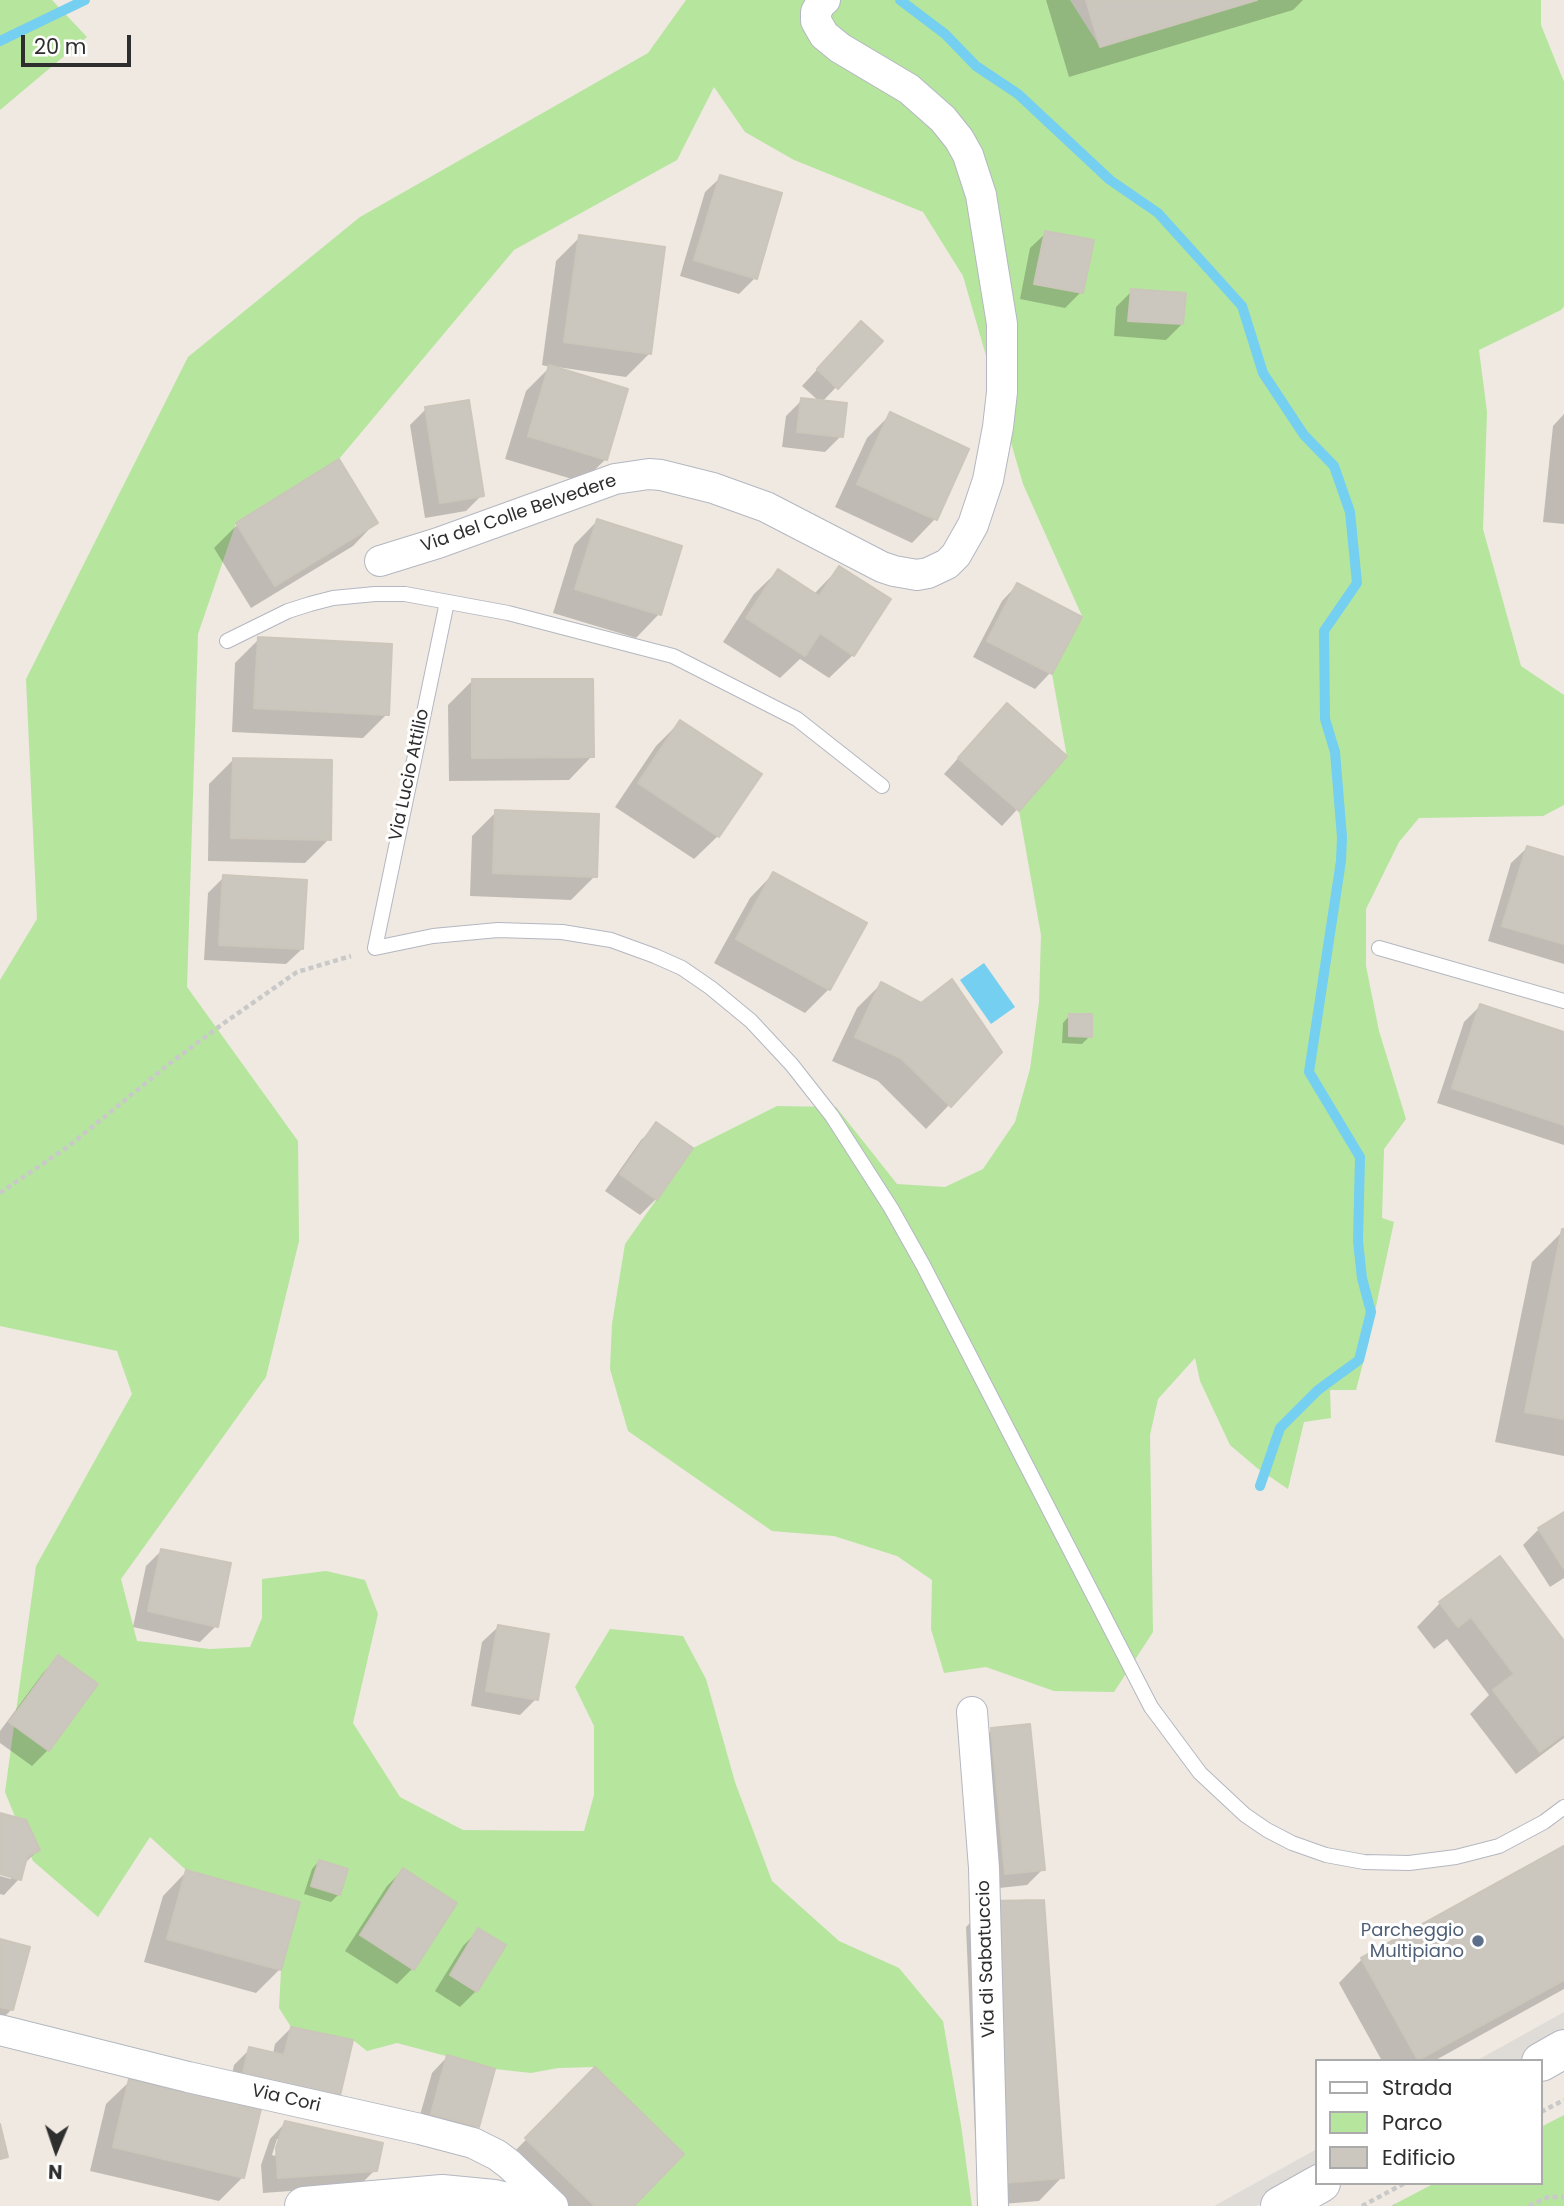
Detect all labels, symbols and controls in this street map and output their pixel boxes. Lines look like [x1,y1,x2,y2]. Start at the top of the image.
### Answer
scale bar [24,21,135,65]
text: 20 m [34,32,87,61]
street label: Via del Colle Belvedere [418,470,620,558]
street label: Via Lucio Attilio [385,707,435,843]
street label: Via di Sabatuccio [973,1880,1001,2038]
place label: Parcheggio Multipiano [1361,1920,1464,1962]
marker: Parcheggio Multipiano [1470,1933,1486,1949]
legend [1316,2059,1543,2185]
text: Strada [1382,2073,1452,2102]
street label: Via Cori [249,2081,323,2117]
text: Parco [1382,2108,1442,2137]
north arrow [21,2115,91,2185]
text: Edificio [1382,2143,1456,2172]
text: N [48,2158,63,2185]

